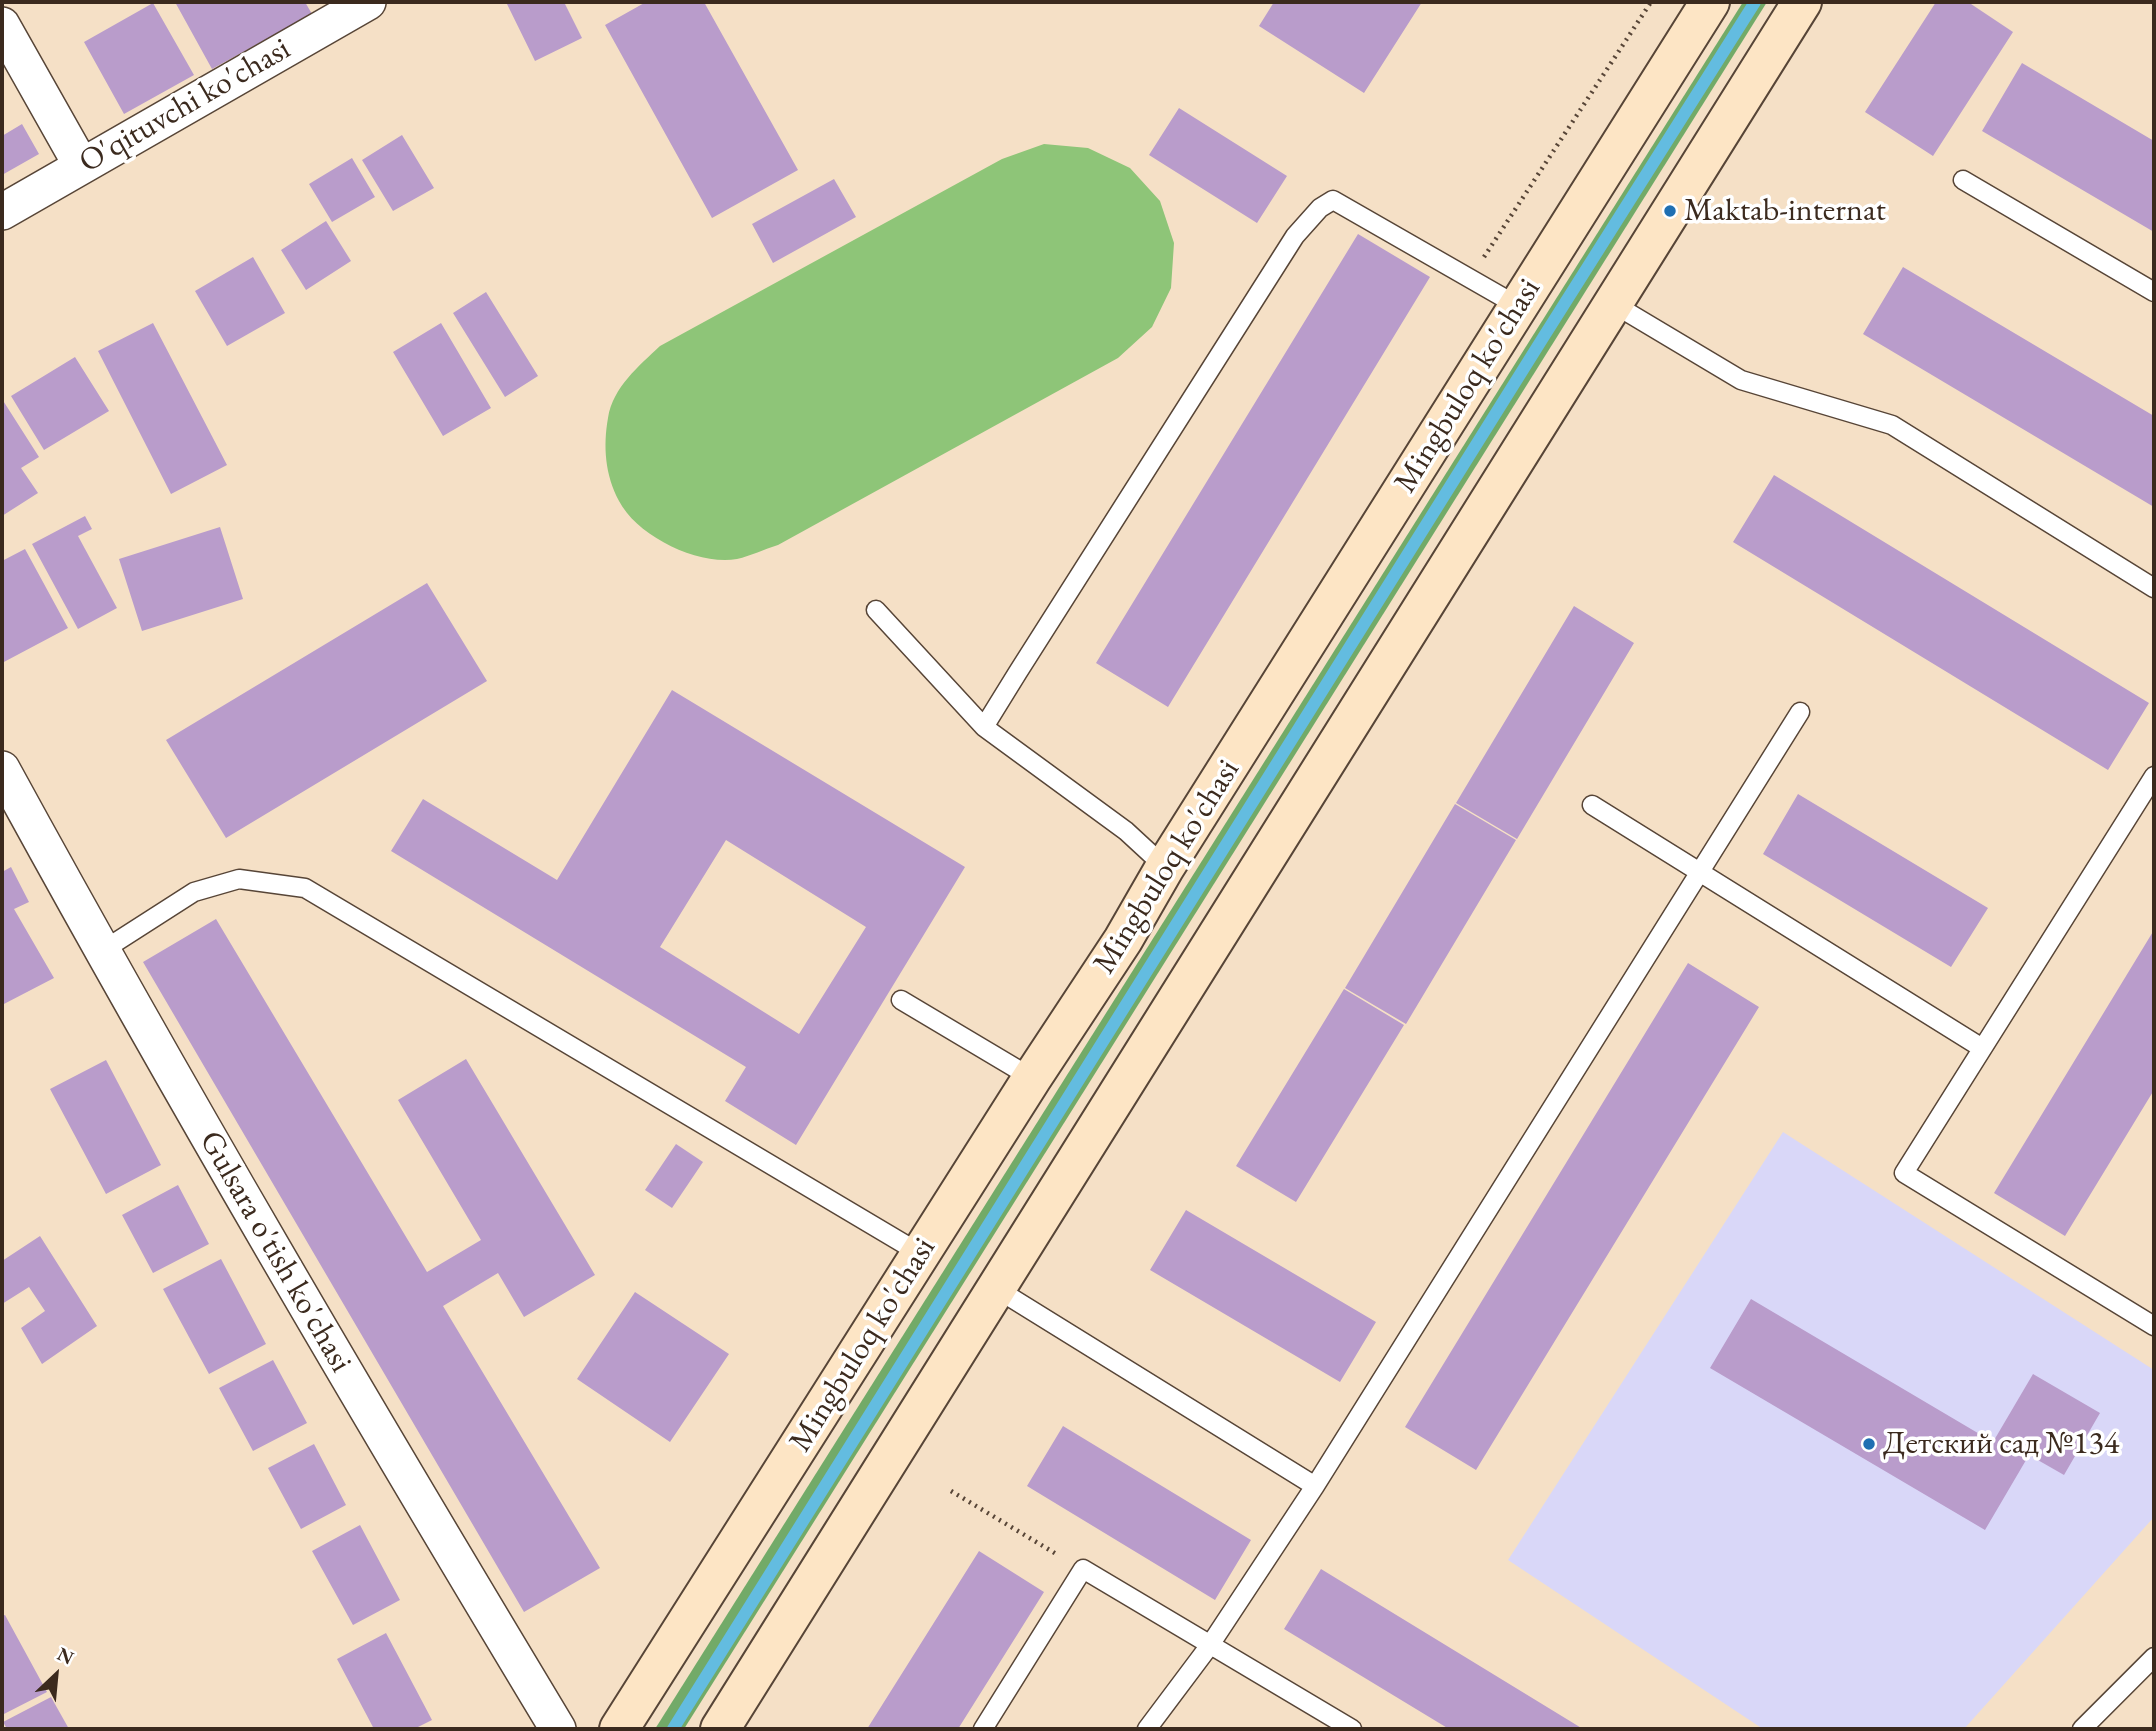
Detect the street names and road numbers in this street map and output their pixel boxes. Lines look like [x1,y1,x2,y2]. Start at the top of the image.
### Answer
street label: O'qituvchi ko'chasi [73,30,297,182]
street label: Mingbuloq ko'chasi [1387,272,1549,500]
street label: Mingbuloq ko'chasi [1086,753,1248,981]
street label: Gulsara o'tish ko'chasi [190,1125,360,1379]
street label: Mingbuloq ko'chasi [782,1231,944,1459]

